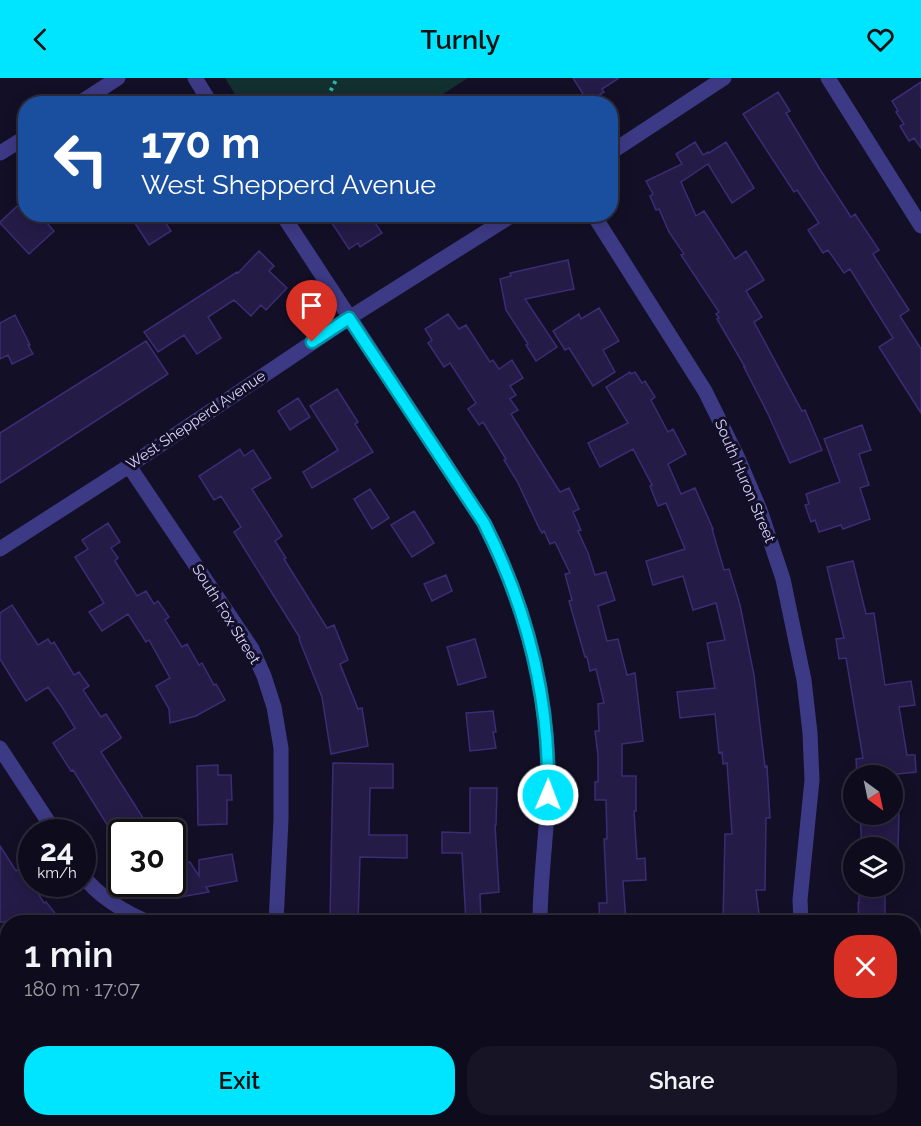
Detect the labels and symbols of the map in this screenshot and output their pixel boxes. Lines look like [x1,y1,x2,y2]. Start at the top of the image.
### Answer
pin [286,280,337,342]
street label: West Shepperd Avenue [123,367,269,473]
street label: South Huron Street [711,416,779,546]
street label: South Fox Street [188,561,264,667]
position arrow [516,763,580,827]
north arrow [843,765,903,825]
speed limit sign: 30 [108,819,186,897]

